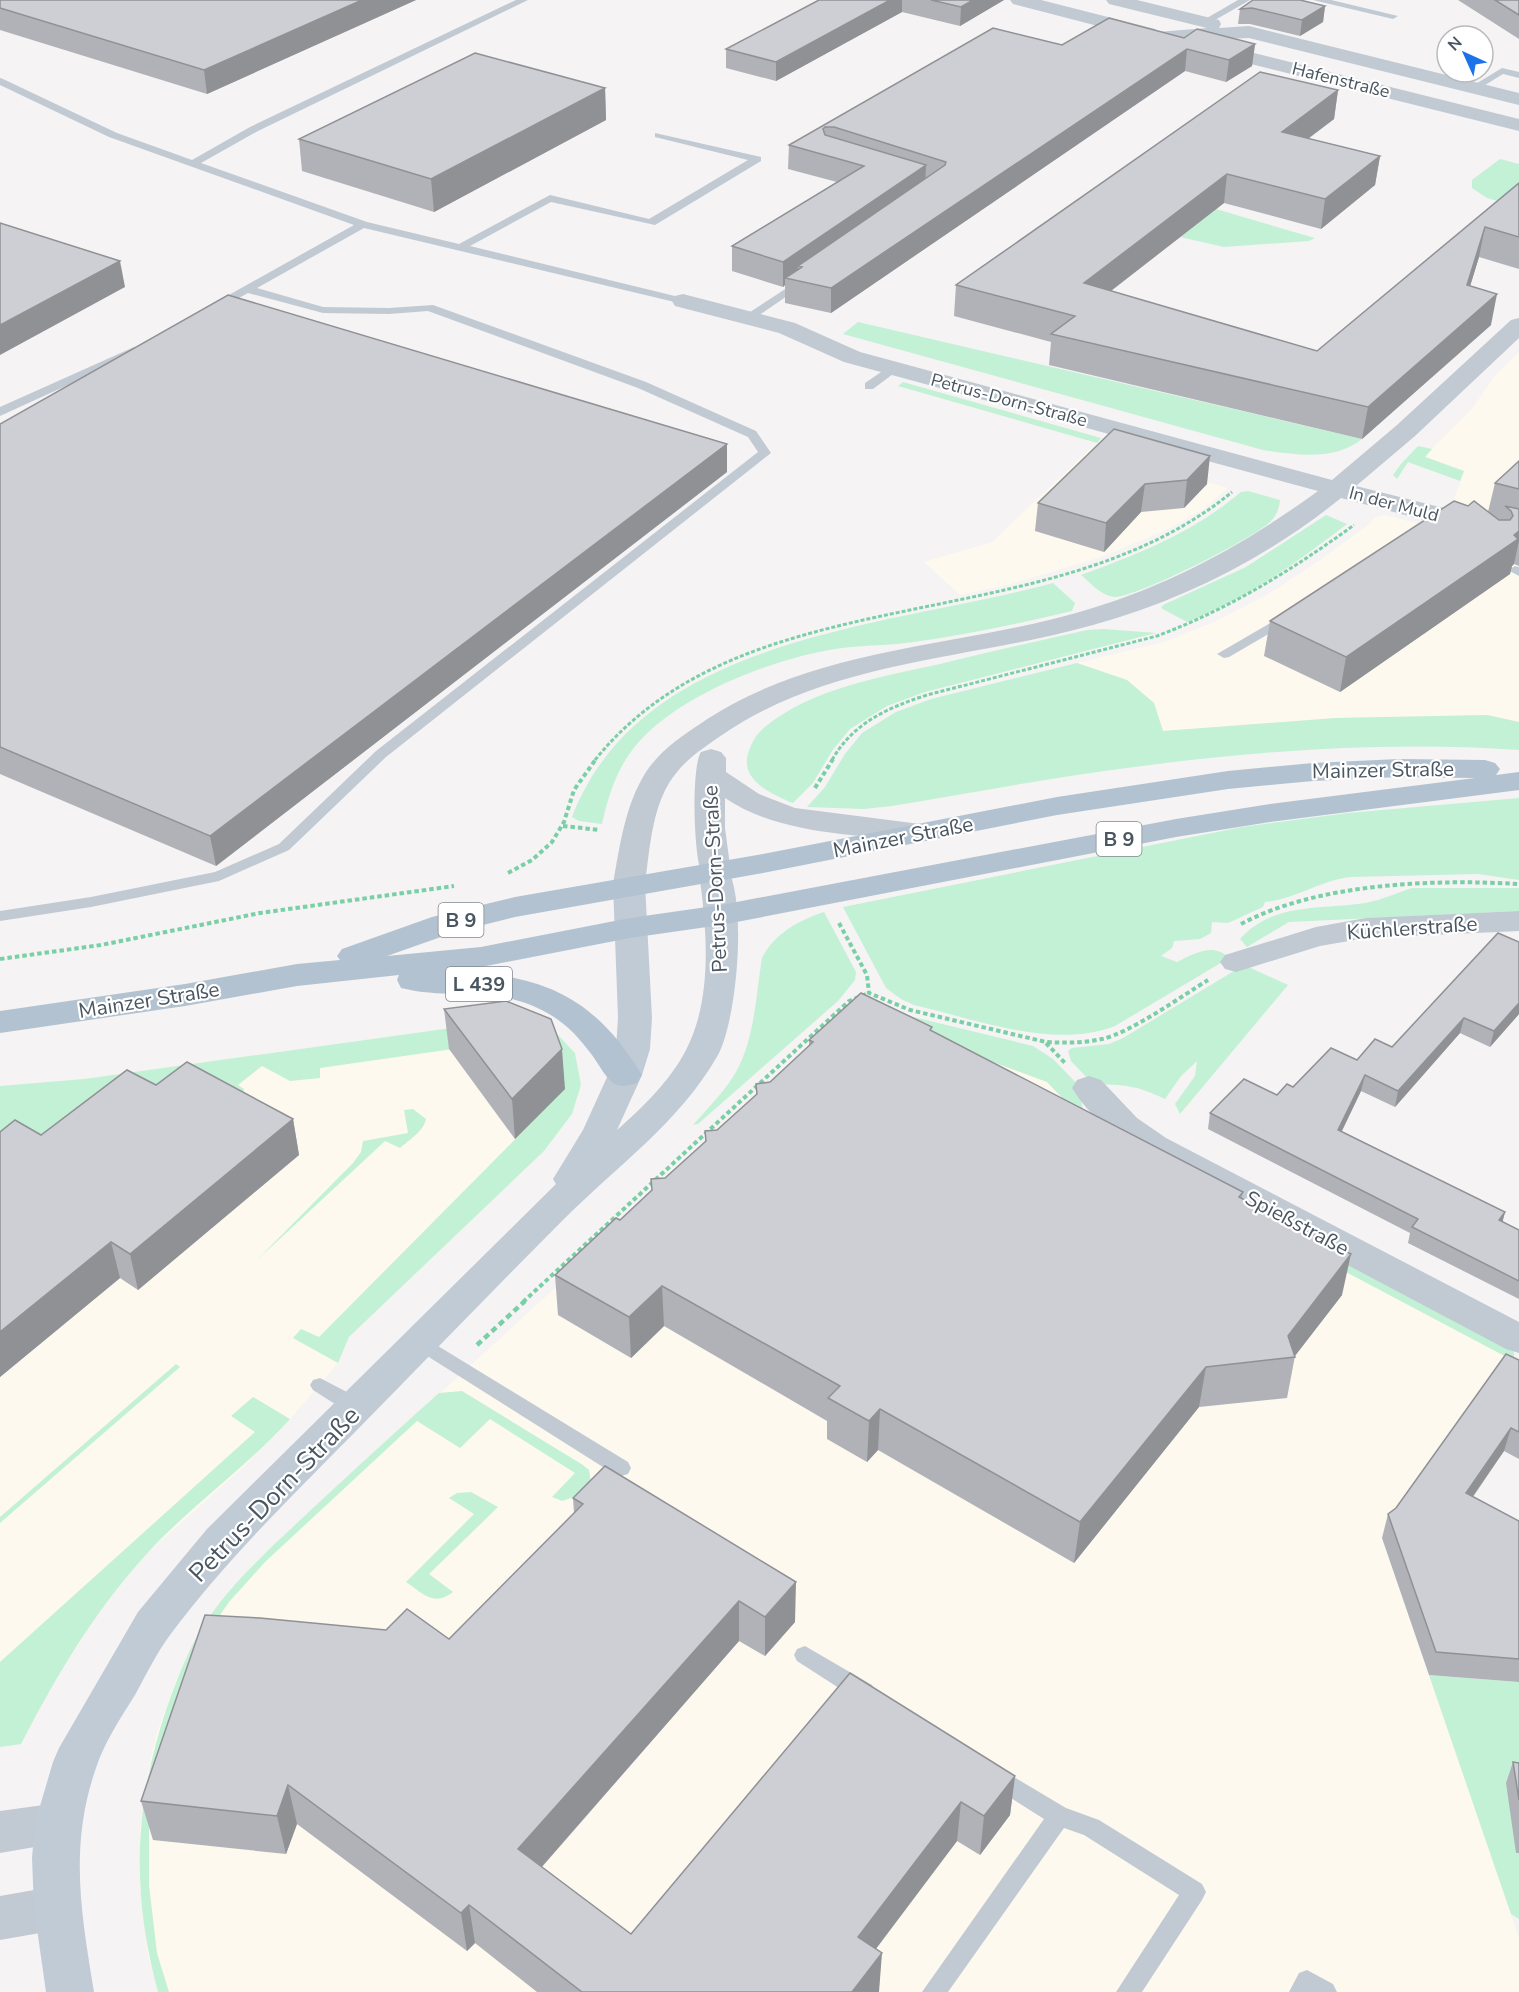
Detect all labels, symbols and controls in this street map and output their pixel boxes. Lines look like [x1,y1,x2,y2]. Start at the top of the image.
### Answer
north arrow [1435,24,1495,84]
text: N [1443,32,1467,56]
street label: Hafenstraße [1289,56,1393,104]
street label: Petrus-Dorn-Straße [928,368,1090,432]
street label: In der Muld [1347,481,1441,527]
street label: Mainzer Straße [1312,755,1454,785]
street label: Petrus-Dorn-Straße [696,785,734,973]
street label: Mainzer Straße [830,810,976,864]
road number: B 9 [1096,822,1142,856]
road number: B 9 [438,903,484,937]
street label: Küchlerstraße [1346,909,1478,947]
road number: L 439 [446,967,512,1001]
street label: Mainzer Straße [77,975,221,1025]
street label: Spießstraße [1240,1184,1354,1262]
street label: Petrus-Dorn-Straße [181,1399,368,1590]

